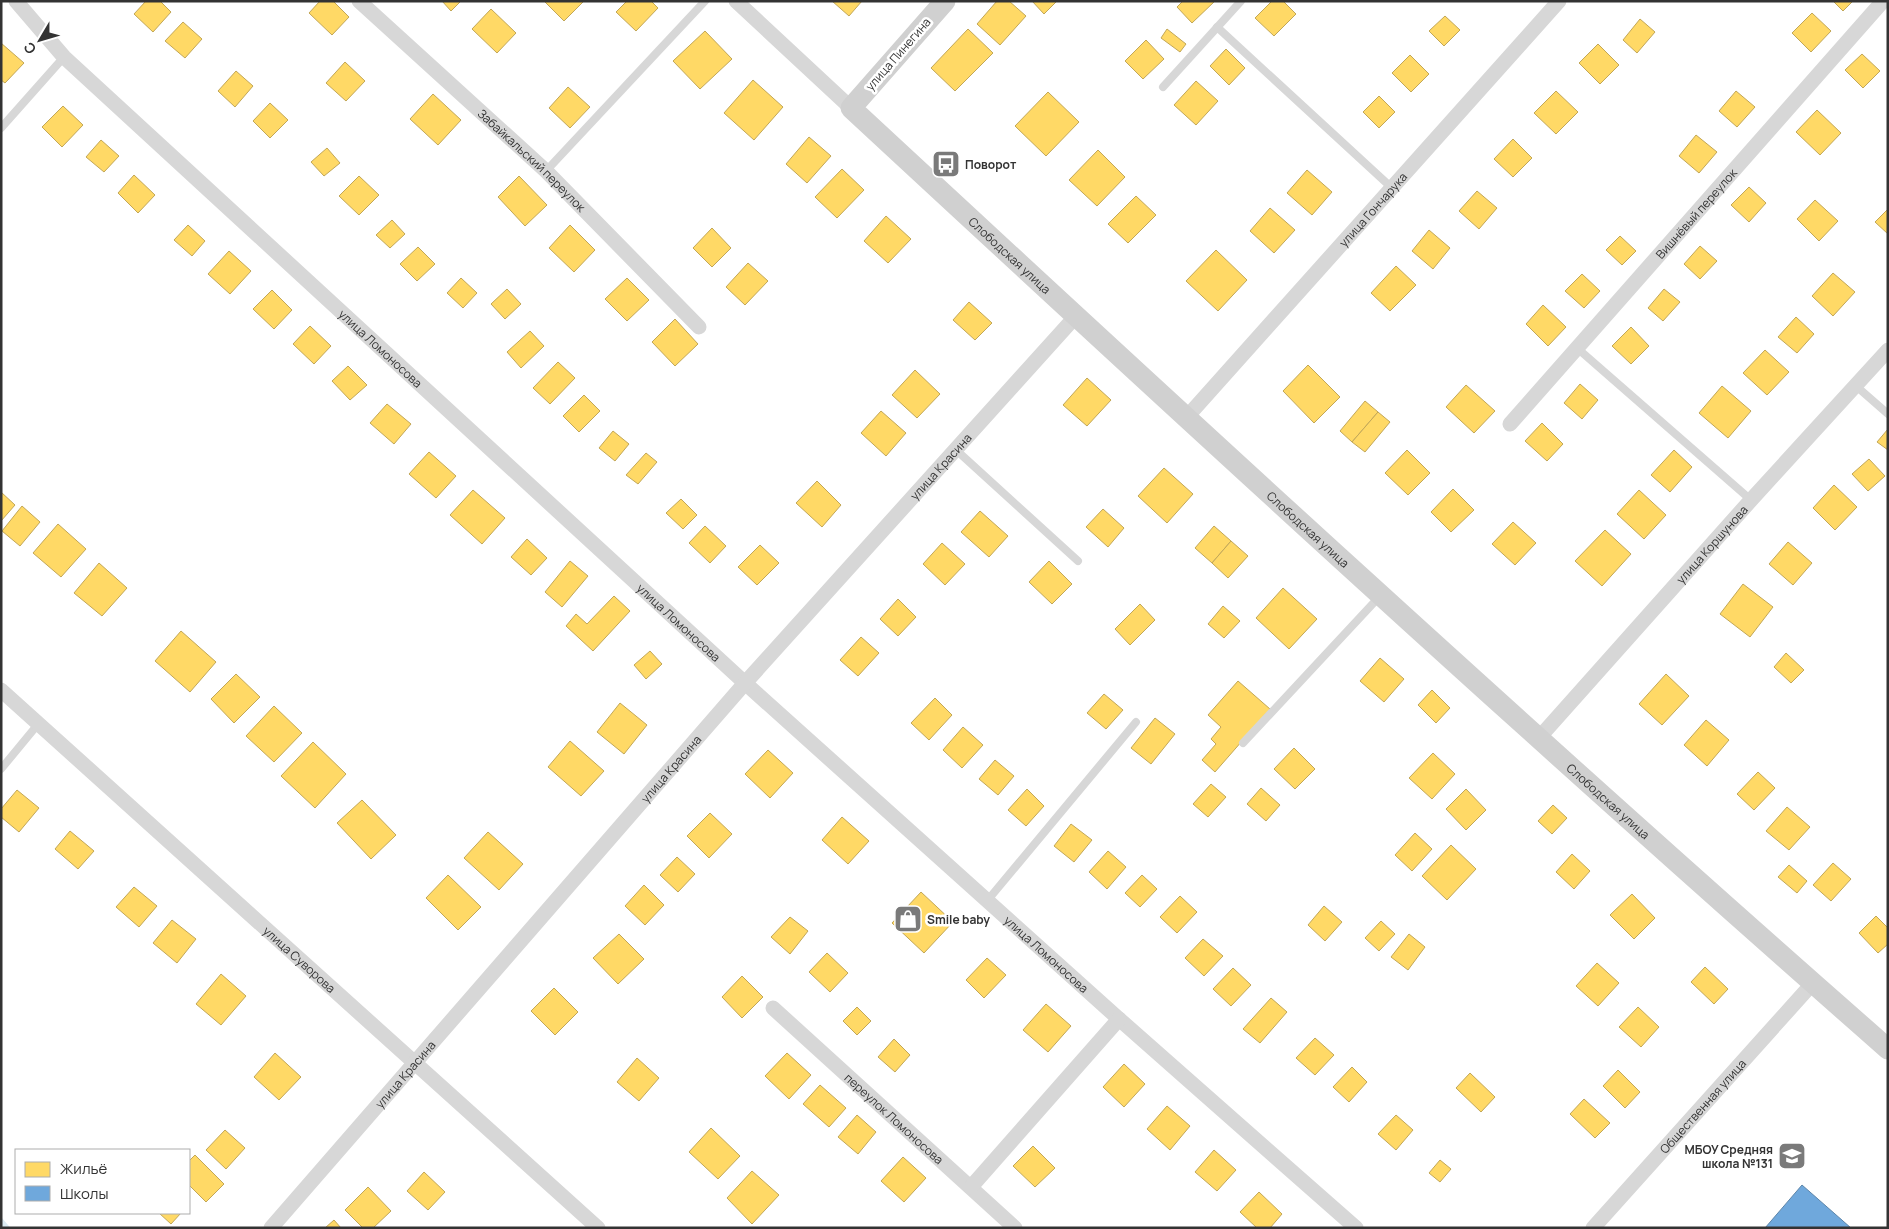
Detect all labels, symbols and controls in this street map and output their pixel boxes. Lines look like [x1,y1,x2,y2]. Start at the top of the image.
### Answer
street label: улица Пинегина [862,14,934,94]
north arrow [15,15,65,65]
text: С [19,38,40,58]
street label: Забайкальский переулок [474,105,590,216]
bus stop icon: Поворот [931,149,961,179]
place label: Поворот [965,156,1017,173]
street label: Вишнёвый переулок [1651,164,1741,262]
street label: улица Гончарука [1335,168,1411,250]
street label: Слободская улица [965,213,1055,297]
street label: улица Ломоносова [335,305,426,391]
street label: улица Красина [906,429,975,503]
street label: Слободская улица [1263,487,1353,571]
street label: улица Коршунова [1672,501,1751,587]
street label: улица Ломоносова [633,579,724,665]
street label: улица Красина [637,731,705,806]
street label: Слободская улица [1563,759,1654,843]
shop icon: Smile baby [893,904,923,934]
place label: Smile baby [927,911,990,928]
street label: улица Ломоносова [1001,911,1092,996]
street label: улица Суворова [260,922,340,996]
street label: улица Красина [371,1037,439,1112]
street label: Общественная улица [1656,1055,1750,1157]
street label: переулок Ломоносова [841,1069,947,1168]
place label: МБОУ Средняя школа №131 [1685,1141,1773,1172]
school or university icon: МБОУ Средняя школа №131 [1777,1141,1807,1171]
legend [15,1149,190,1214]
text: Жильё [60,1158,108,1179]
text: Школы [60,1183,108,1204]

